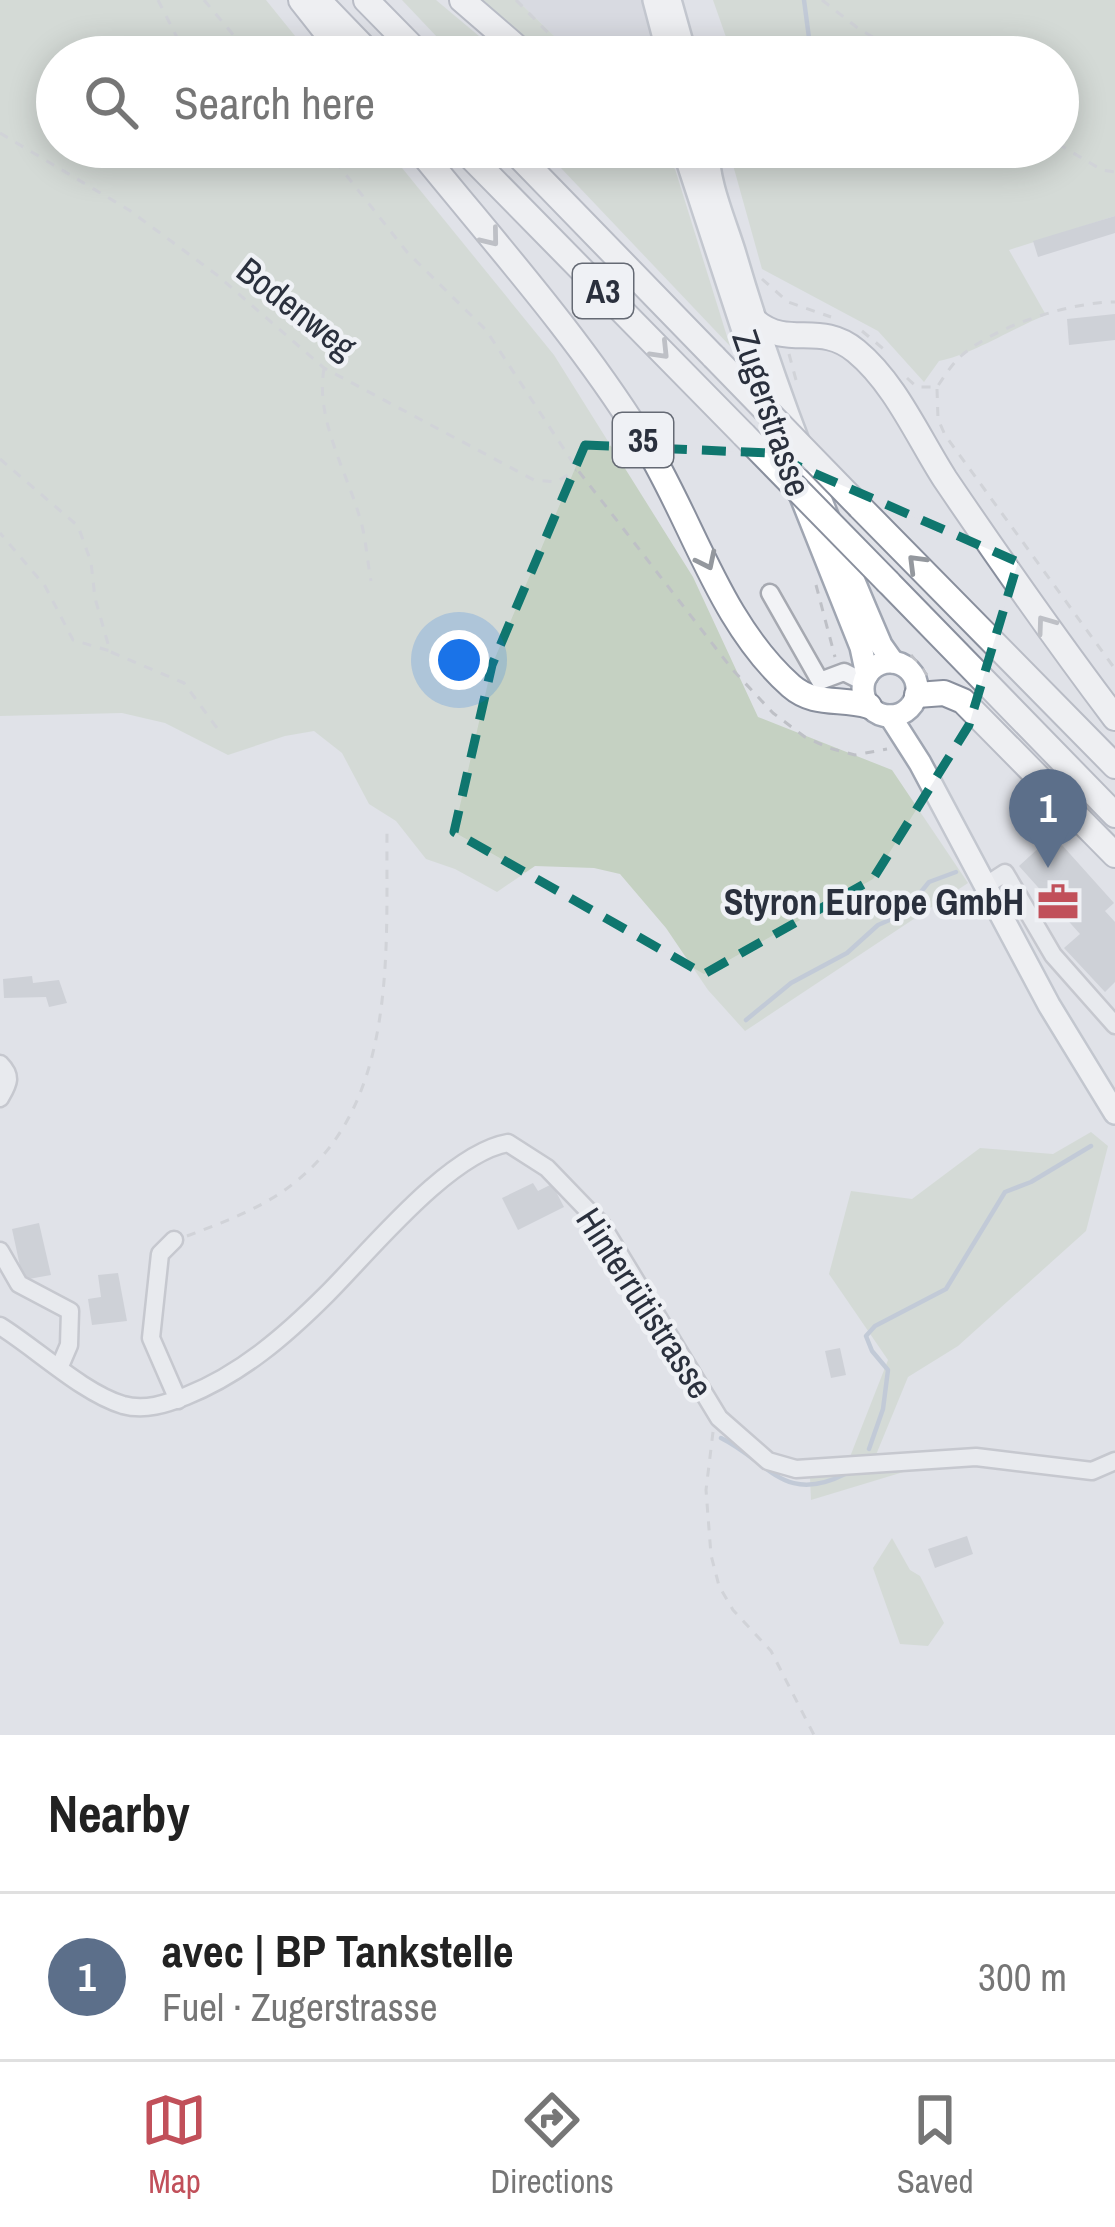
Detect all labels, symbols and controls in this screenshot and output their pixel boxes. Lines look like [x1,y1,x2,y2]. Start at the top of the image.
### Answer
search box [36,36,1079,168]
icon: search [78,69,144,135]
text: Search here [174,72,375,133]
one-way arrow [476,224,498,246]
street label: Bodenweg [227,246,367,370]
road number: A3 [573,264,633,318]
street label: Zugerstrasse [721,324,823,502]
one-way arrow [647,337,669,359]
road number: 35 [613,413,673,467]
one-way arrow [693,548,716,570]
one-way arrow [908,555,930,577]
one-way arrow [1038,616,1060,637]
your location [429,630,489,690]
pin: 1 [1009,769,1087,868]
place label: Styron Europe GmbH [724,878,1024,926]
office icon: Styron Europe GmbH [1035,879,1081,925]
street label: Hinterrütistrasse [565,1198,725,1408]
text: Nearby [48,1779,190,1848]
text: avec | BP Tankstelle [162,1920,514,1981]
text: 1 [78,1951,96,2003]
text: 300 m [978,1951,1067,2003]
text: Fuel · Zugerstrasse [162,1981,438,2033]
tab: Map [141,2087,207,2203]
tab: Directions [490,2087,614,2203]
tab: Saved [897,2087,973,2203]

